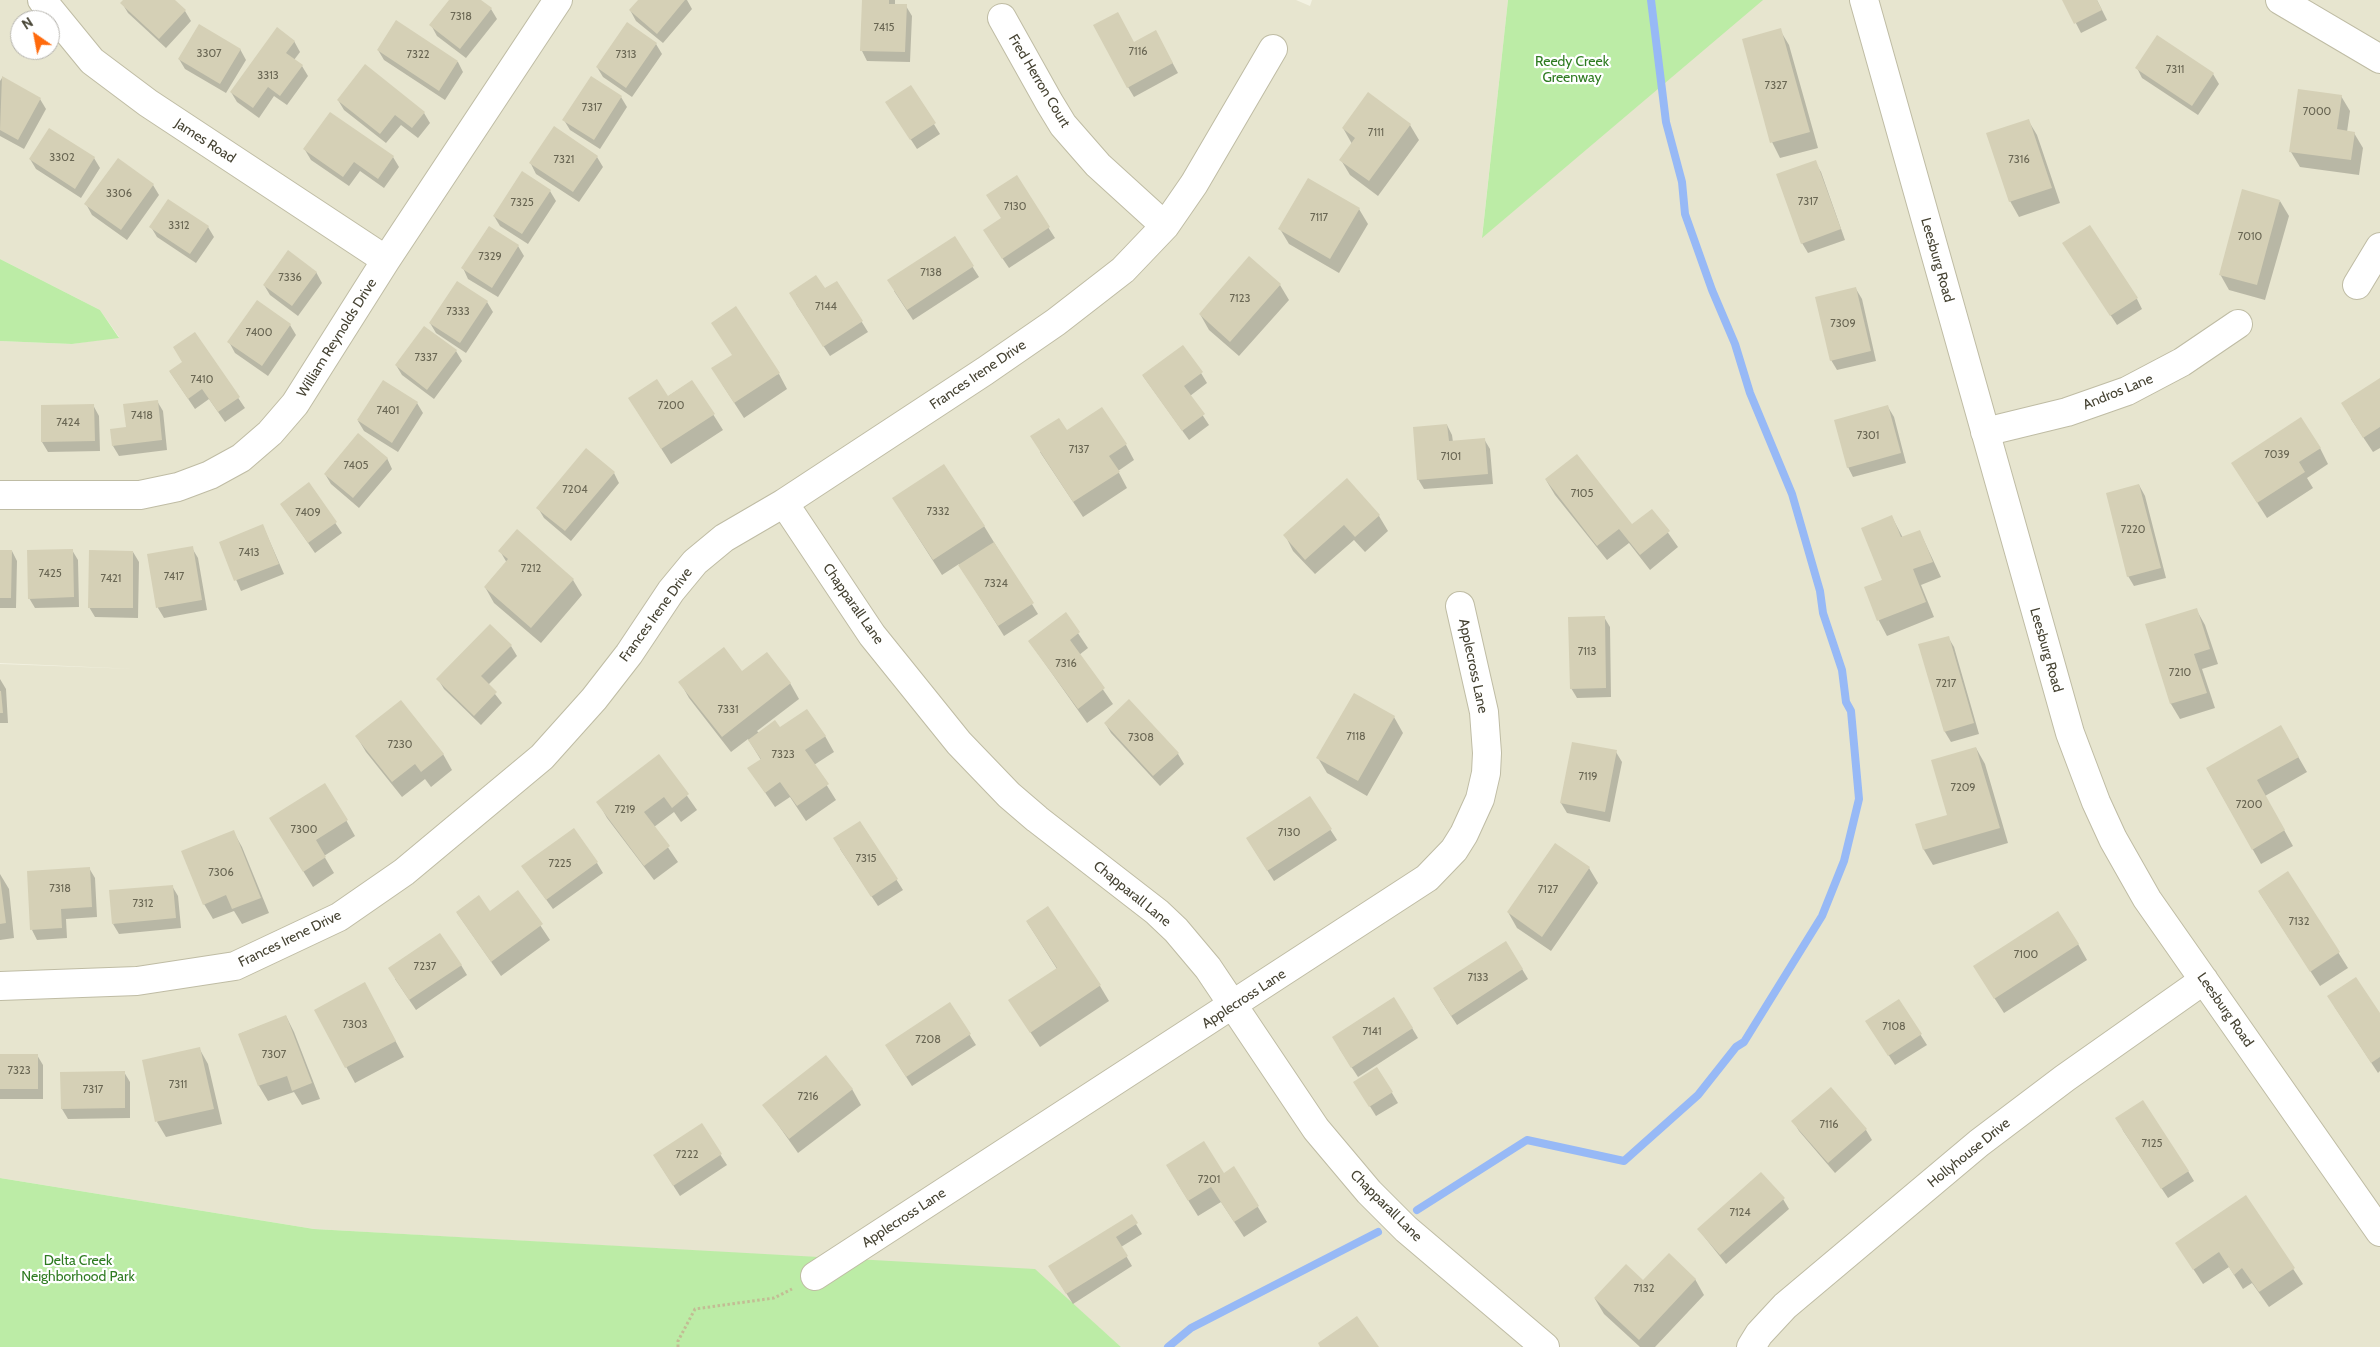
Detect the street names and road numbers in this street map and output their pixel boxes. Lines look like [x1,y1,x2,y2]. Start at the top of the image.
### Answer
street label: Fred Herron Court [1005,31,1073,131]
street label: James Road [172,115,238,167]
street label: Leesburg Road [1917,216,1957,304]
street label: William Reynolds Drive [294,275,380,401]
street label: Frances Irene Drive [927,337,1029,413]
street label: Andros Lane [2081,370,2155,414]
street label: Chapparall Lane [819,560,887,648]
street label: Frances Irene Drive [616,565,696,665]
street label: Leesburg Road [2026,606,2066,694]
street label: Applecross Lane [1455,617,1491,715]
street label: Chapparall Lane [1090,858,1174,930]
street label: Frances Irene Drive [236,907,344,971]
street label: Applecross Lane [1199,966,1289,1032]
street label: Leesburg Road [2193,970,2257,1050]
street label: Hollyhouse Drive [1924,1115,2014,1191]
street label: Chapparall Lane [1347,1167,1425,1245]
street label: Applecross Lane [859,1185,949,1251]

